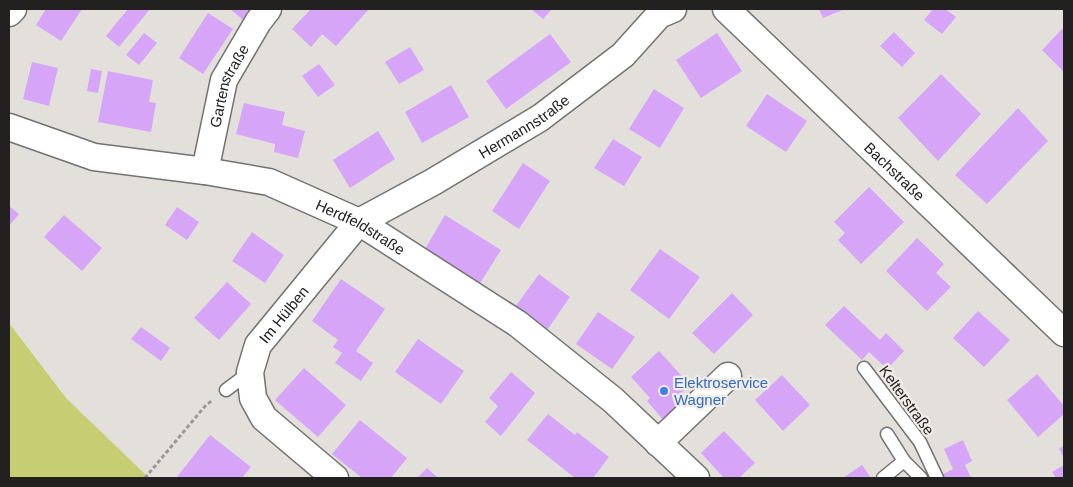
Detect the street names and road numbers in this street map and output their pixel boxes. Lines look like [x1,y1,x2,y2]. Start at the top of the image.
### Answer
street label: Gartenstraße [206,41,252,129]
street label: Hermannstraße [475,91,572,161]
street label: Bachstraße [861,138,929,204]
street label: Herdfeldstraße [313,196,408,258]
street label: Im Hülben [255,282,312,346]
street label: Kelterstraße [876,362,938,438]

